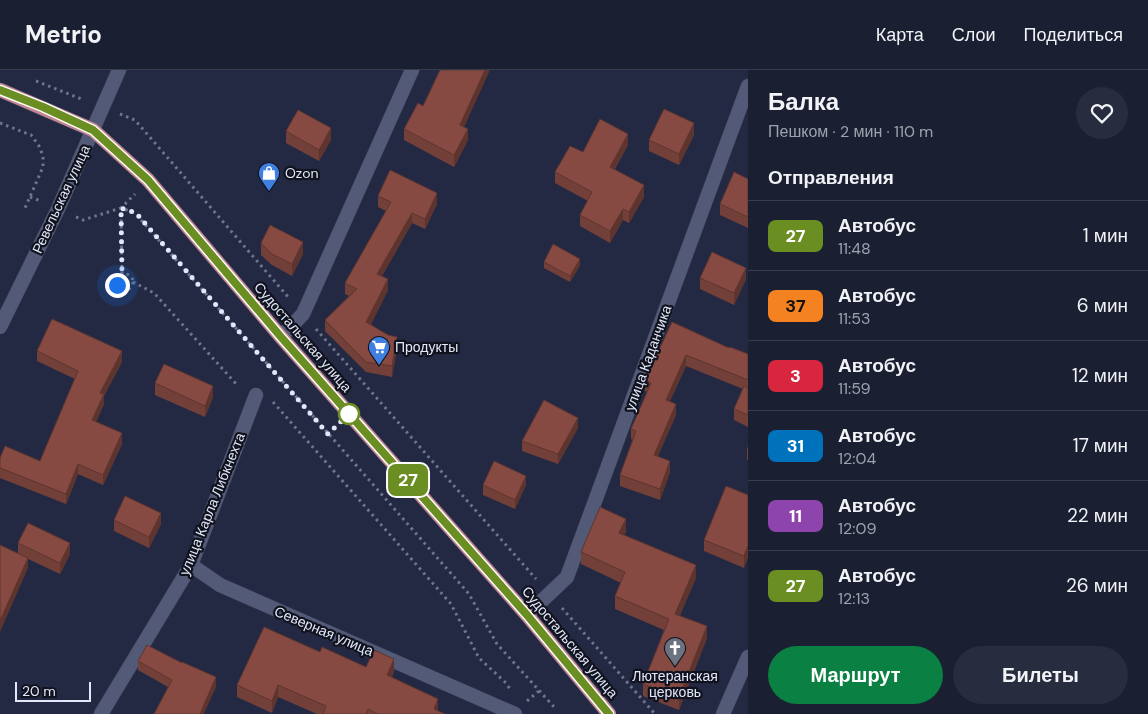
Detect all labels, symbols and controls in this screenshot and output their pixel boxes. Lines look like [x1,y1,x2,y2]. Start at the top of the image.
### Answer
text: Metrio [25,19,102,50]
text: Карта [876,23,924,47]
text: Слои [952,23,996,47]
text: Поделиться [1024,23,1123,47]
text: Балка [768,86,839,117]
button: heart [1076,87,1128,139]
text: Пешком · 2 мин · 110 m [768,121,933,142]
street label: Ревельская улица [28,142,94,256]
shop icon: Ozon [257,161,281,192]
place label: Ozon [285,164,319,182]
text: Отправления [768,165,894,190]
text: Автобус [838,213,916,238]
text: 1 мин [1083,223,1128,248]
text: 27 [786,224,805,248]
text: 11:48 [838,238,871,259]
your location [105,273,130,298]
street label: Судостальская улица [250,278,356,396]
text: Автобус [838,283,916,308]
text: 6 мин [1077,293,1128,318]
text: 37 [785,294,806,318]
street label: улица Каданчика [621,302,676,413]
text: 11:53 [838,308,870,329]
supermarket icon: Продукты [367,335,391,366]
place label: Продукты [395,338,458,356]
text: Автобус [838,353,916,378]
text: 12 мин [1072,363,1128,388]
text: 3 [790,364,801,388]
text: 11:59 [838,378,871,399]
unlabelled marker [338,403,360,425]
text: Автобус [838,423,916,448]
street label: улица Карла Либкнехта [175,430,249,578]
text: 17 мин [1073,433,1128,458]
text: 31 [787,434,804,458]
text: 12:04 [838,448,876,469]
line badge: 27 [386,464,430,496]
text: 27 [398,468,418,492]
text: Автобус [838,493,916,518]
text: 22 мин [1067,503,1128,528]
text: 11 [789,504,802,528]
text: 12:09 [838,518,876,539]
text: Автобус [838,563,916,588]
text: 26 мин [1066,573,1128,598]
text: 27 [786,574,805,598]
street label: Судостальская улица [518,583,622,702]
text: 12:13 [838,588,870,609]
street label: Северная улица [272,602,377,660]
church icon: Лютеранская церковь [663,636,687,667]
button: Маршрут [768,646,943,704]
button: Билеты [953,646,1128,704]
place label: Лютеранская церковь [632,667,718,701]
scale bar [15,679,91,702]
text: 20 m [22,682,56,700]

